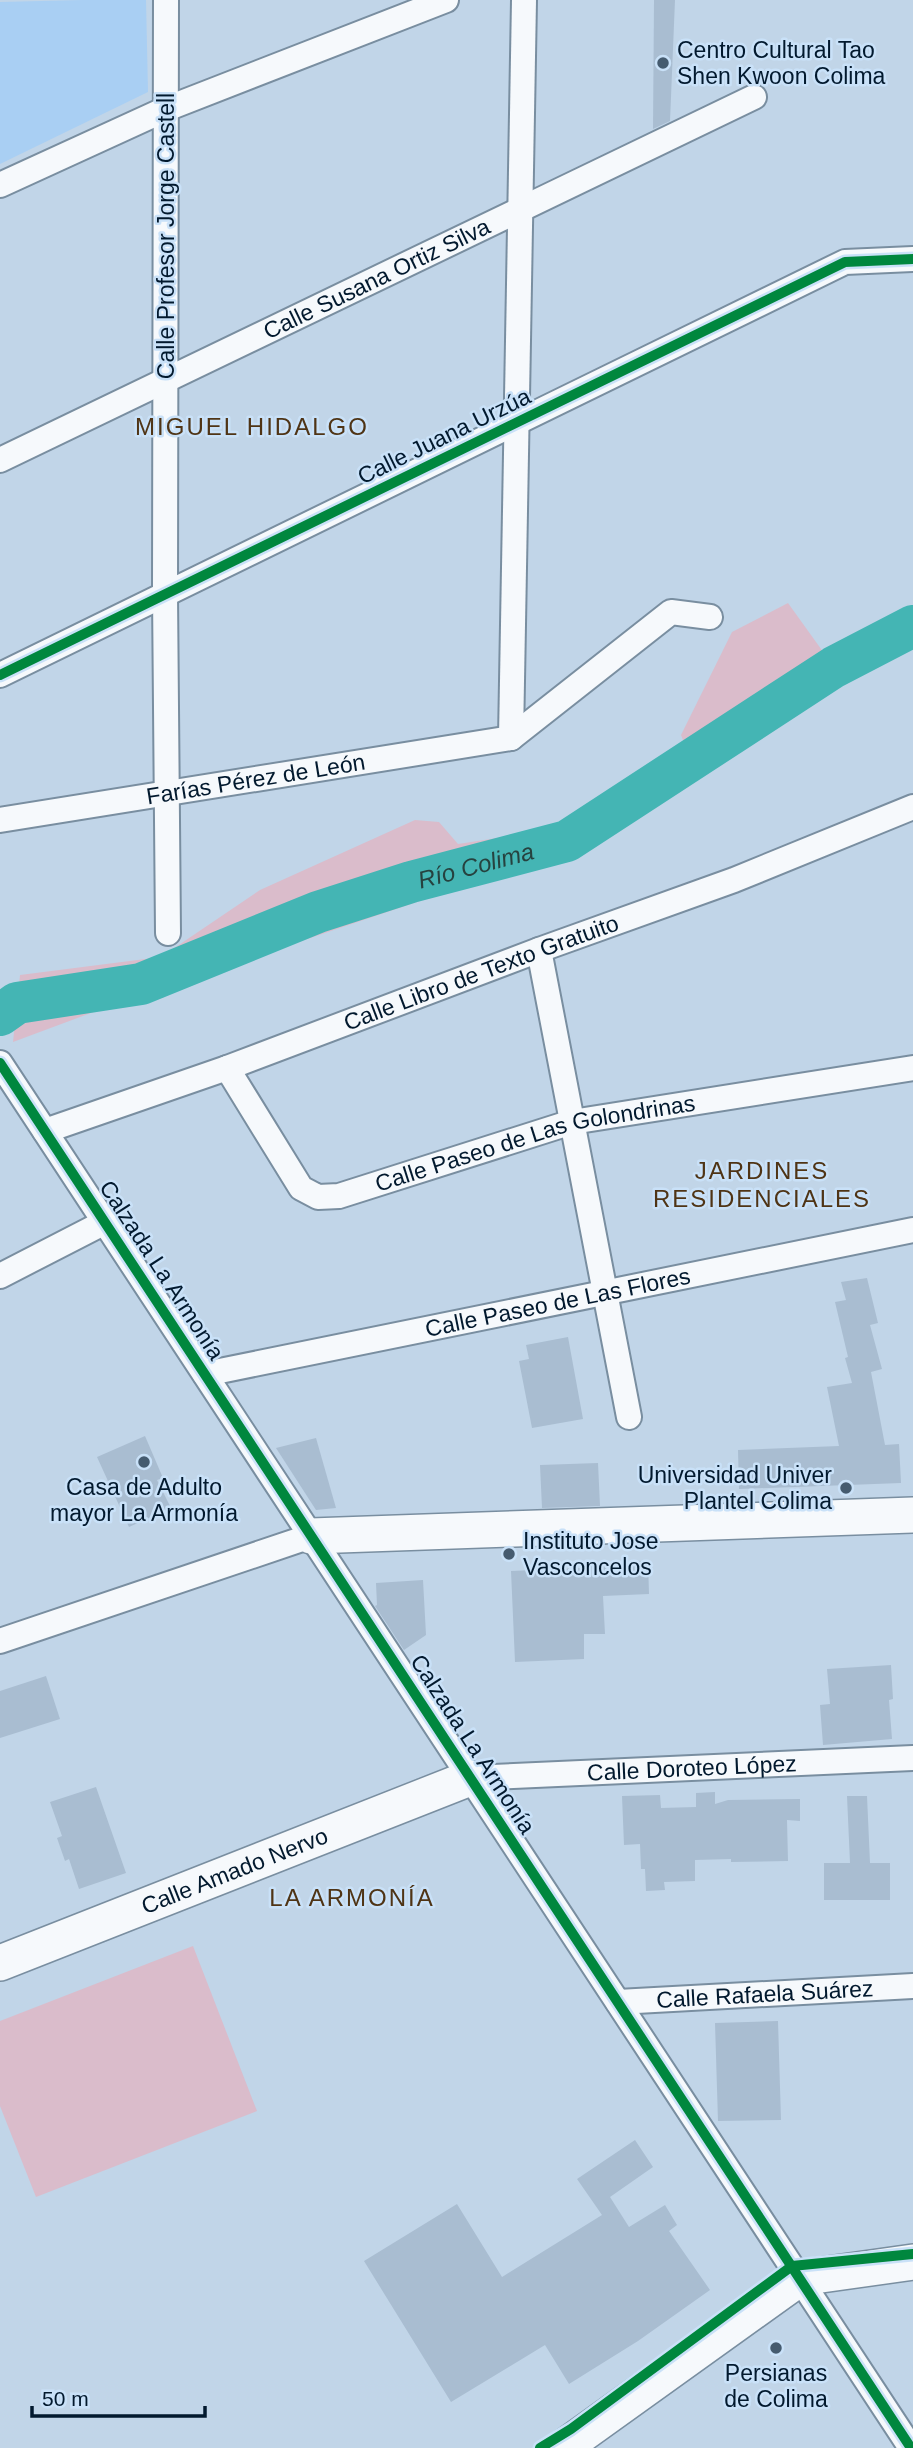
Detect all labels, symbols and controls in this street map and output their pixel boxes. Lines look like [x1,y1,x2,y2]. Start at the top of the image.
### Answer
place label: Centro Cultural Tao Shen Kwoon Colima [677,37,886,89]
marker: Centro Cultural Tao Shen Kwoon Colima [655,55,671,71]
street label: Calle Profesor Jorge Castell [153,93,179,379]
street label: Calle Susana Ortiz Silva [259,213,494,344]
street label: Calle Juana Urzúa [353,383,535,489]
district label: MIGUEL HIDALGO [135,413,369,440]
street label: Farías Pérez de León [144,749,367,809]
water label: Río Colima [415,837,537,893]
street label: Calle Libro de Texto Gratuito [340,910,622,1036]
street label: Calle Paseo de Las Golondrinas [372,1090,697,1197]
district label: JARDINES RESIDENCIALES [653,1157,871,1212]
street label: Calzada La Armonía [94,1176,230,1365]
street label: Calle Paseo de Las Flores [423,1263,693,1342]
marker: Casa de Adulto mayor La Armonía [136,1454,152,1470]
place label: Universidad Univer Plantel Colima [638,1462,832,1514]
place label: Casa de Adulto mayor La Armonía [50,1474,238,1526]
marker: Universidad Univer Plantel Colima [838,1480,854,1496]
place label: Instituto Jose Vasconcelos [523,1528,659,1580]
marker: Instituto Jose Vasconcelos [501,1546,517,1562]
street label: Calzada La Armonía [405,1650,541,1839]
street label: Calle Doroteo López [586,1750,797,1786]
street label: Calle Amado Nervo [137,1822,332,1919]
district label: LA ARMONÍA [269,1884,435,1911]
street label: Calle Rafaela Suárez [655,1975,874,2013]
marker: Persianas de Colima [768,2340,784,2356]
place label: Persianas de Colima [724,2360,828,2412]
scale bar [32,2374,205,2418]
text: 50 m [42,2387,89,2410]

